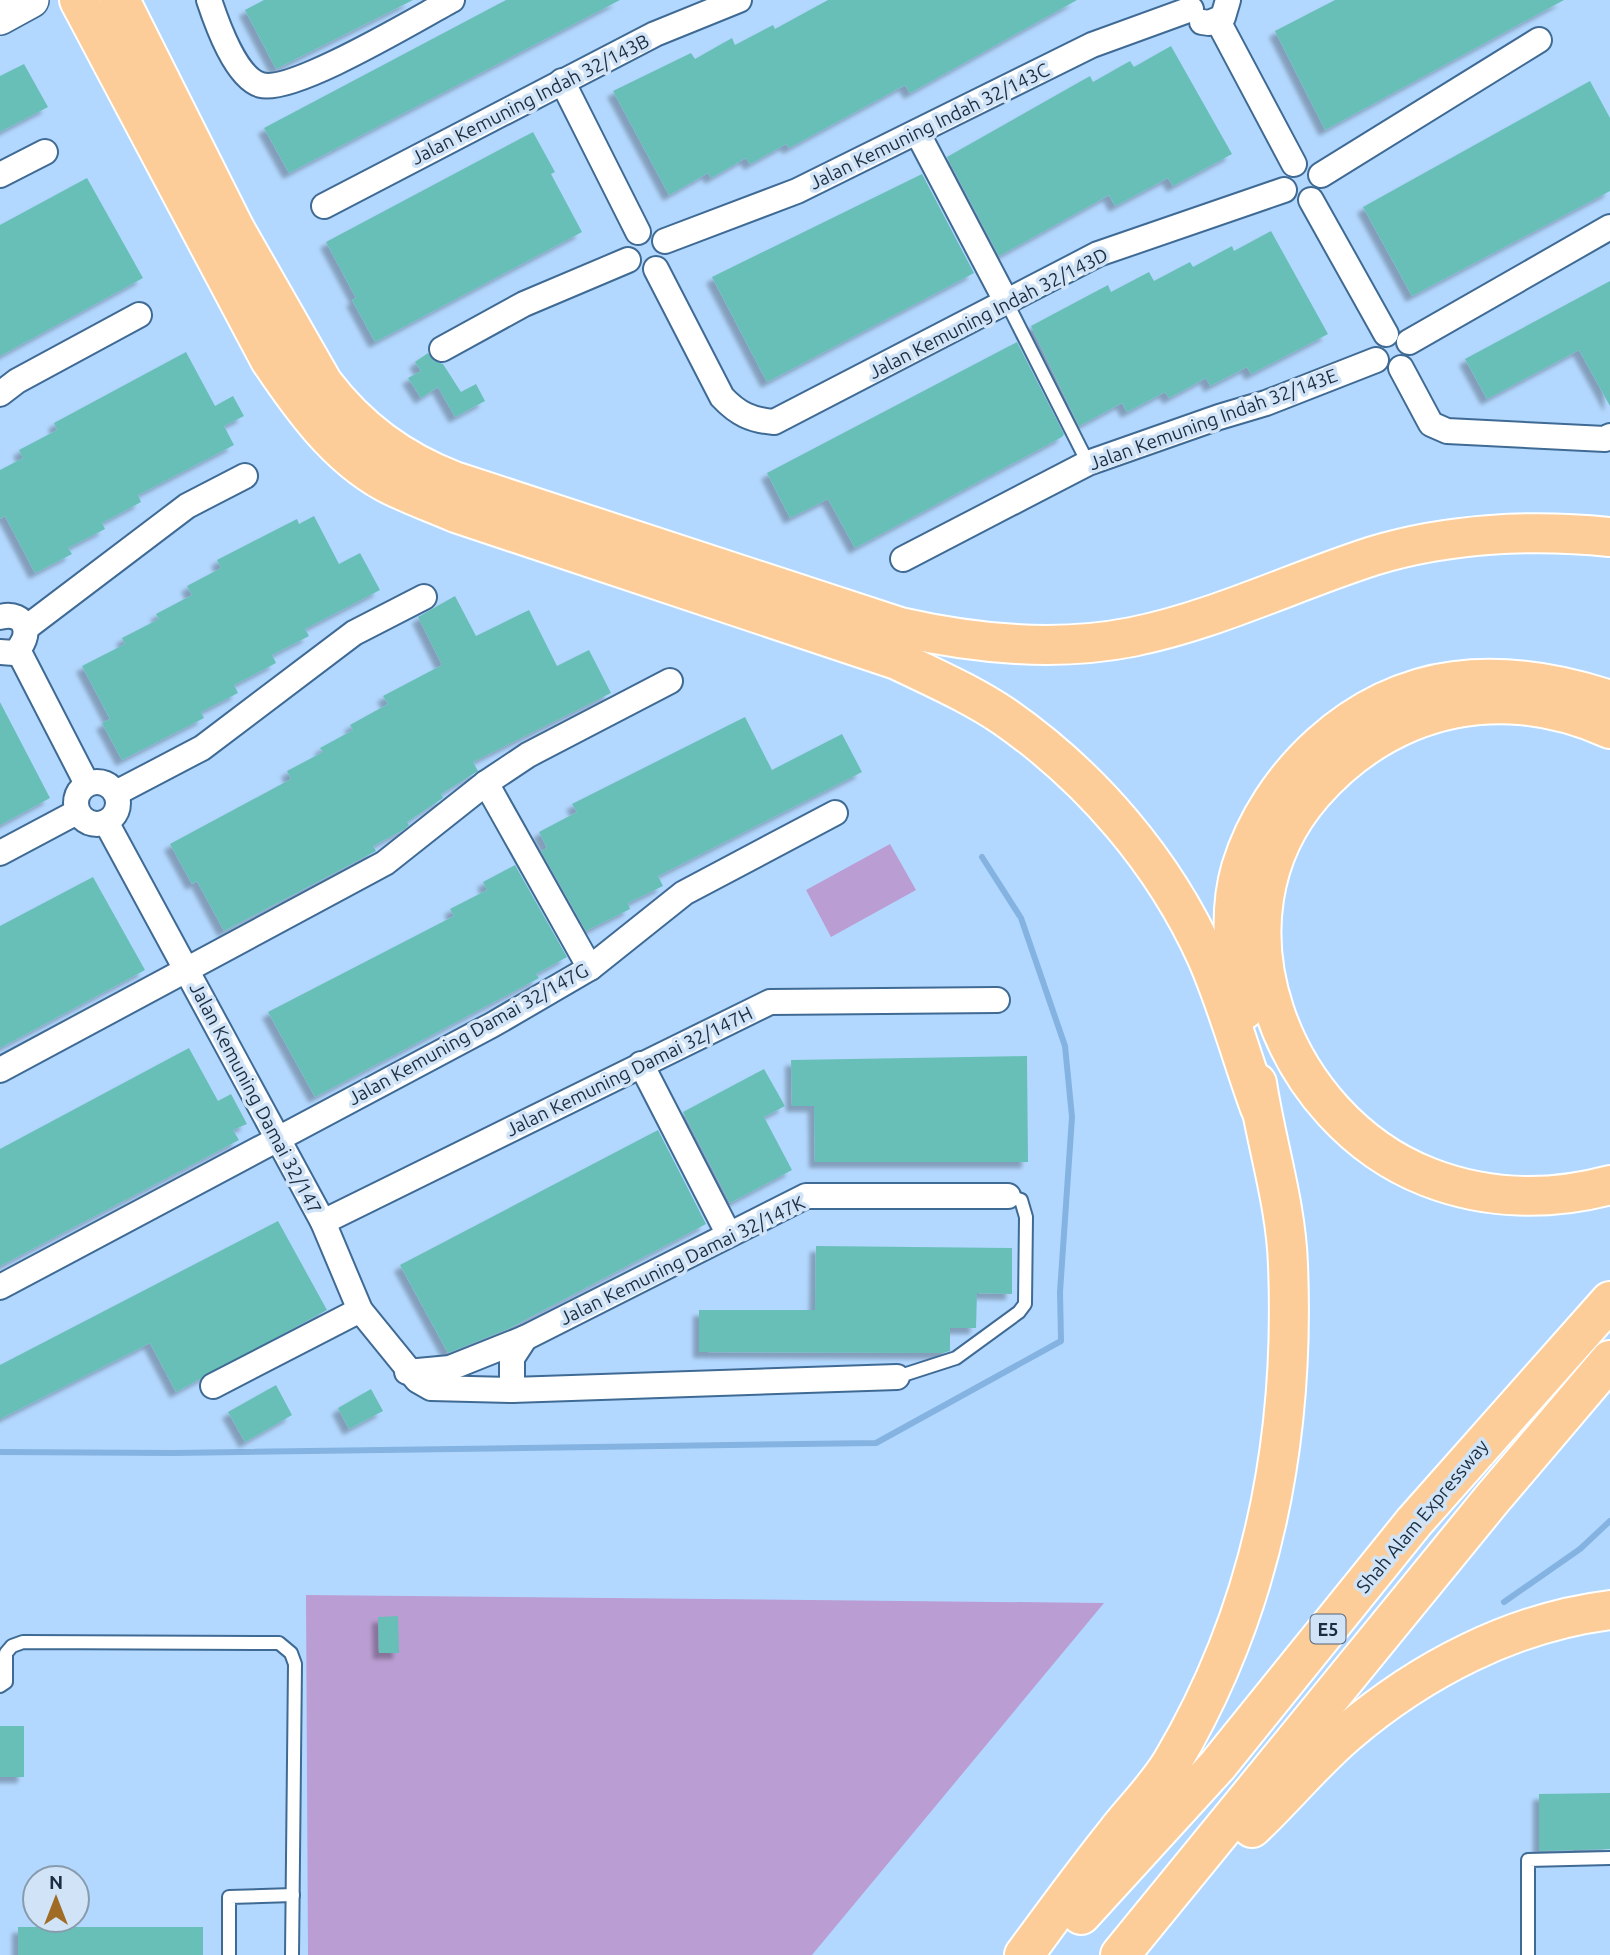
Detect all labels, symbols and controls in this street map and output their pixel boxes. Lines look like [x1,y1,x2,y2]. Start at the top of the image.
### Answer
street label: Jalan Kemuning Indah 32/143B [407,29,653,169]
street label: Jalan Kemuning Indah 32/143C [806,58,1053,194]
street label: Jalan Kemuning Indah 32/143D [865,243,1111,383]
street label: Jalan Kemuning Indah 32/143E [1086,364,1340,474]
street label: Jalan Kemuning Damai 32/147G [344,959,592,1109]
street label: Jalan Kemuning Damai 32/147 [186,979,326,1217]
street label: Jalan Kemuning Damai 32/147H [502,1002,756,1140]
street label: Jalan Kemuning Damai 32/147K [556,1191,809,1329]
street label: Shah Alam Expressway [1352,1435,1492,1597]
road number: E5 [1310,1614,1346,1644]
north arrow [21,1864,91,1934]
text: N [49,1871,63,1893]

